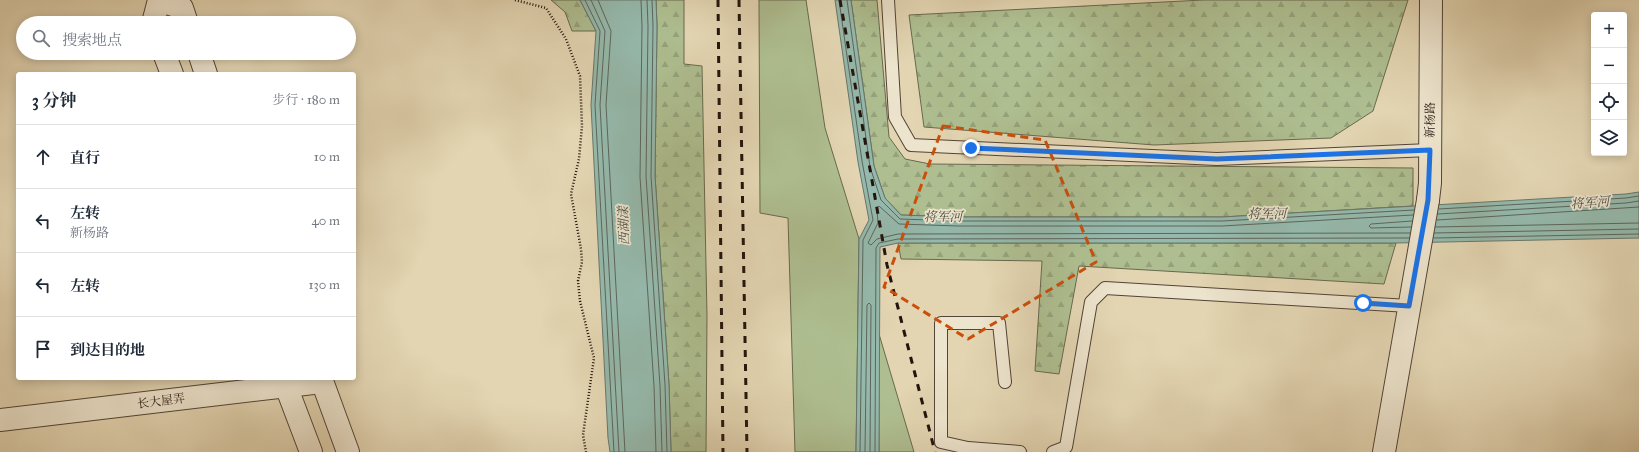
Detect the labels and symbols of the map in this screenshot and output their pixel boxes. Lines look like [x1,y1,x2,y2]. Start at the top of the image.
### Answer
street label: 新杨路 [1423,102,1437,138]
route end [962,139,980,157]
water label: 将军河 [1570,194,1612,212]
water label: 西湖漾 [615,204,633,246]
water label: 将军河 [1247,206,1289,222]
water label: 将军河 [923,209,965,225]
route start [1354,294,1372,312]
street label: 长大屋弄 [136,391,186,411]

